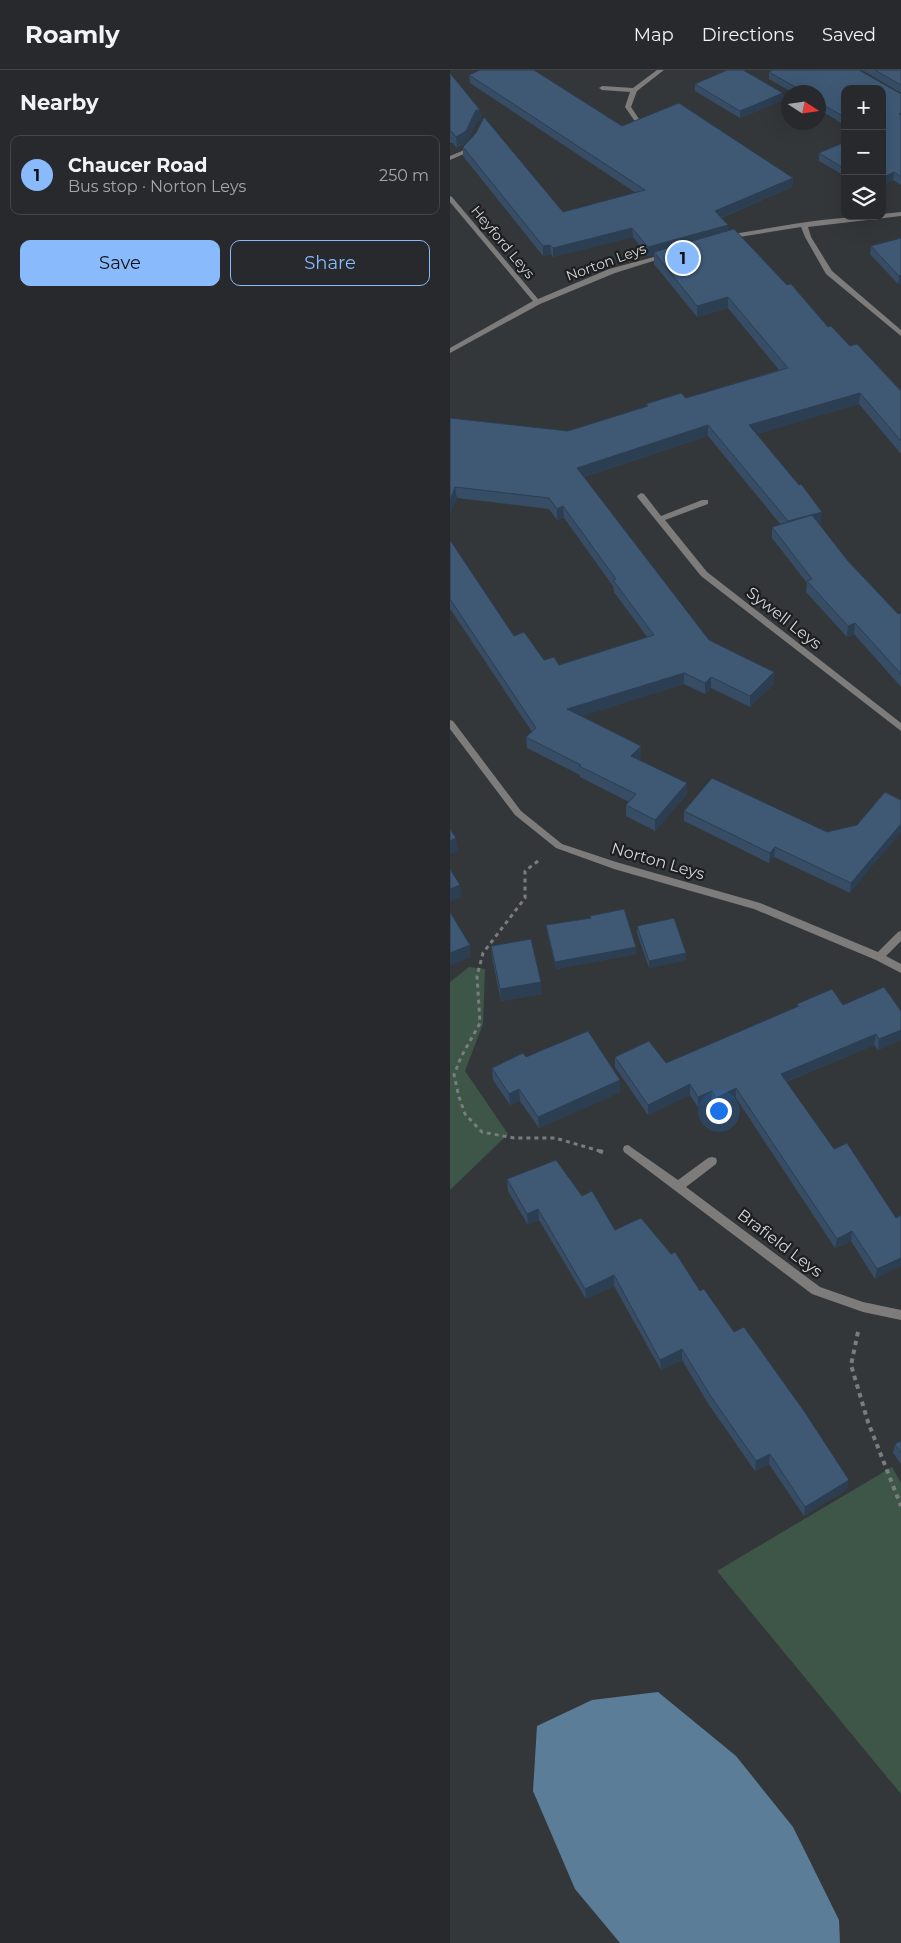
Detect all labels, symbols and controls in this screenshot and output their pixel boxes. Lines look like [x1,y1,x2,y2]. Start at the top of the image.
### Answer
text: Roamly [25,20,120,49]
text: Map [634,24,674,46]
text: Directions [702,24,794,46]
text: Saved [822,24,876,46]
north arrow [781,85,826,130]
map controls [841,85,886,220]
button: + [841,85,886,130]
text: Nearby [20,90,99,115]
button: − [841,130,886,175]
text: Chaucer Road [68,154,208,177]
text: 1 [34,166,40,185]
text: 250 m [379,166,429,185]
button: layers [841,175,886,220]
text: Bus stop · Norton Leys [68,177,246,196]
street label: Heyford Leys [467,202,539,282]
street label: Norton Leys [563,239,649,285]
pin: 1 [667,239,699,277]
button: Save [20,240,220,286]
button: Share [230,240,430,286]
street label: Sywell Leys [743,583,825,653]
street label: Norton Leys [609,839,707,883]
your location [706,1098,732,1124]
street label: Brafield Leys [734,1205,826,1281]

